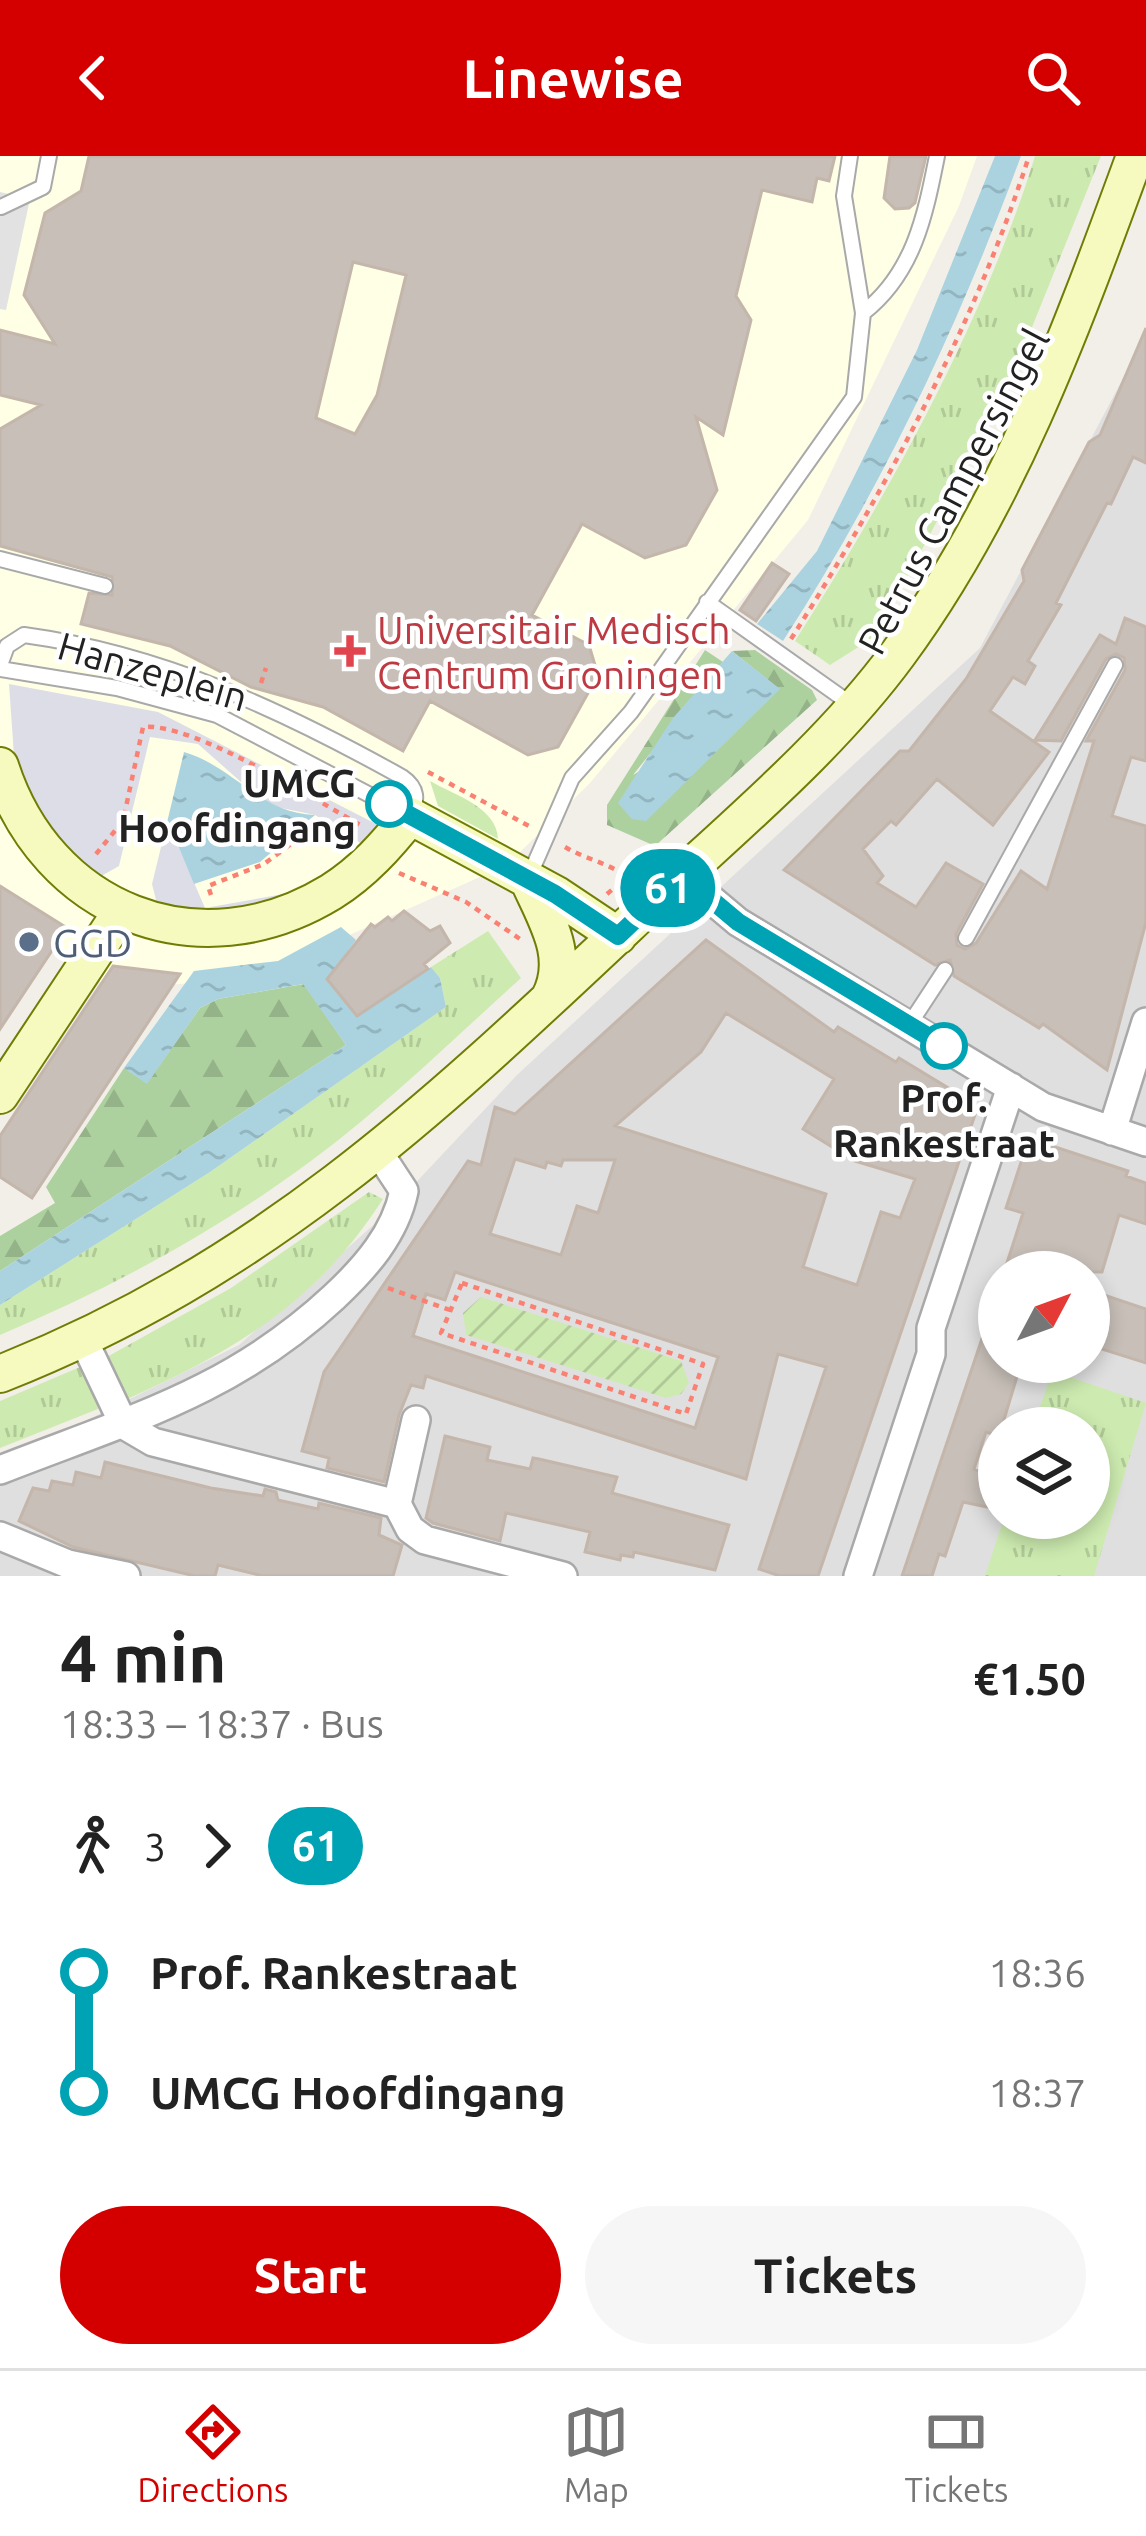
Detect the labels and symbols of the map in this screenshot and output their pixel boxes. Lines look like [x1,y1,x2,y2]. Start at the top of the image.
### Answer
street label: Petrus Campersingel [849,321,1057,661]
place label: Universitair Medisch Centrum Groningen [377,608,731,696]
street label: Hanzeplein [53,623,253,719]
marker: Universitair Medisch Centrum Groningen [334,635,366,667]
place label: UMCG Hoofdingang [118,761,356,849]
marker: UMCG Hoofdingang [367,782,411,826]
line badge: 61 [614,849,722,927]
place label: GGD [53,921,132,964]
marker: GGD [16,929,42,955]
marker: Prof. Rankestraat [922,1024,966,1068]
place label: Prof. Rankestraat [833,1076,1055,1164]
north arrow [978,1251,1110,1383]

